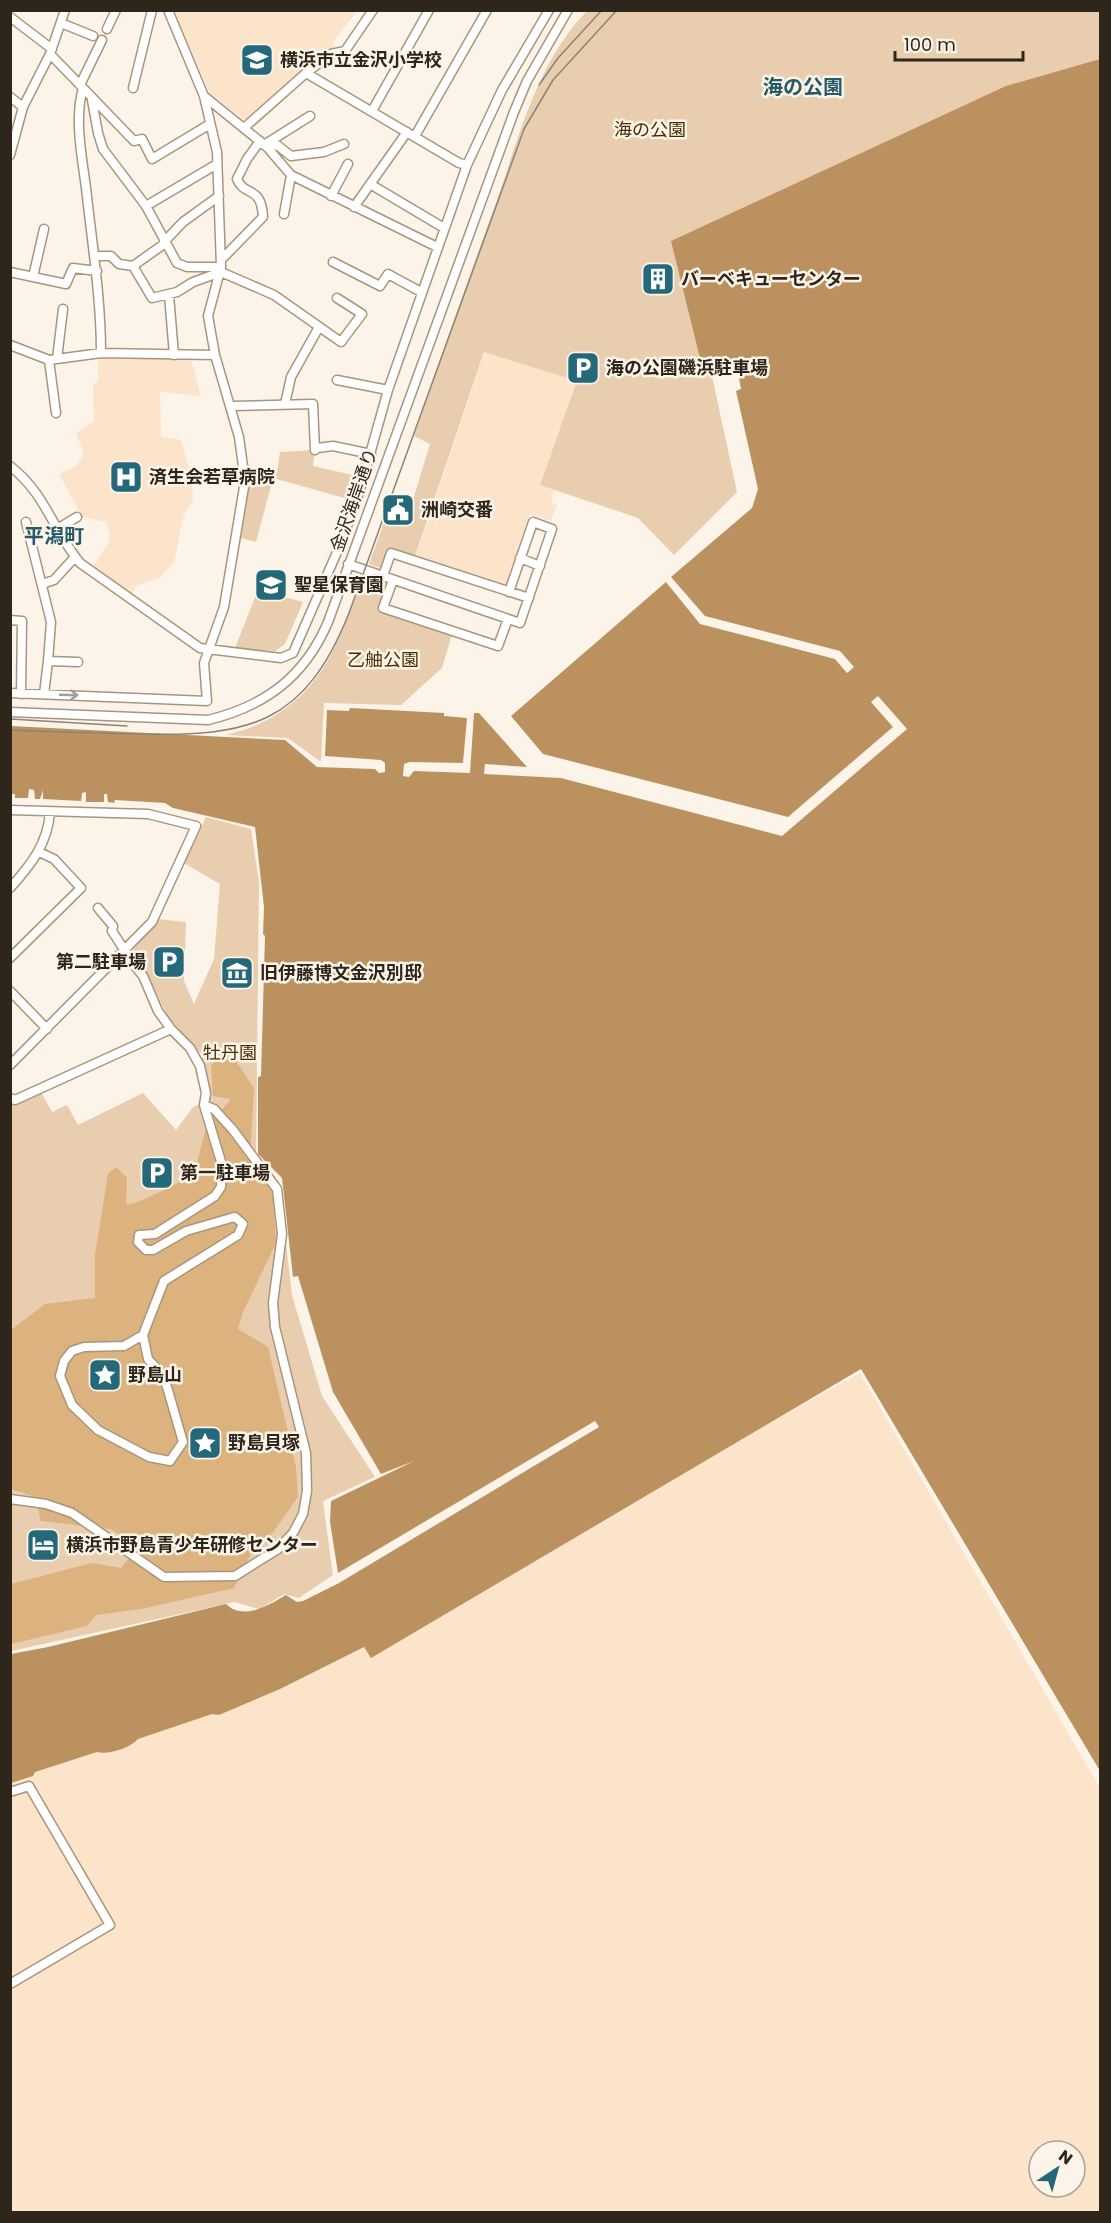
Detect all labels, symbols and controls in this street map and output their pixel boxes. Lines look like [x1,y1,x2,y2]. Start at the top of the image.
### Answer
scale bar [895,24,1022,62]
text: 100 m [904,32,956,57]
school or university icon: 横浜市立金沢小学校 [239,42,275,78]
place label: 横浜市立金沢小学校 [280,47,442,72]
district label: 海の公園 [763,73,843,101]
park label: 海の公園 [614,117,686,142]
building icon: バーベキューセンター [640,261,676,297]
place label: バーベキューセンター [681,266,861,291]
parking icon: 海の公園磯浜駐車場 [565,350,601,386]
place label: 海の公園磯浜駐車場 [606,355,768,380]
street label: 金沢海岸通り [324,445,383,555]
hospital icon: 済生会若草病院 [108,459,144,495]
place label: 済生会若草病院 [149,464,275,489]
public building icon: 洲崎交番 [380,492,416,528]
place label: 洲崎交番 [421,497,493,522]
district label: 平潟町 [24,522,84,550]
school or university icon: 聖星保育園 [253,567,289,603]
place label: 聖星保育園 [294,572,384,597]
park label: 乙舳公園 [347,647,419,672]
one-way arrow [58,690,78,701]
parking icon: 第二駐車場 [151,944,187,980]
place label: 第二駐車場 [56,949,146,974]
museum icon: 旧伊藤博文金沢別邸 [219,955,255,991]
place label: 旧伊藤博文金沢別邸 [260,960,422,985]
park label: 牡丹園 [203,1040,257,1065]
parking icon: 第一駐車場 [139,1155,175,1191]
place label: 第一駐車場 [180,1160,270,1185]
place icon: 野島山 [87,1357,123,1393]
place label: 野島山 [128,1362,182,1387]
place icon: 野島貝塚 [187,1425,223,1461]
place label: 野島貝塚 [228,1430,300,1455]
hotel icon: 横浜市野島青少年研修センター [25,1527,61,1563]
place label: 横浜市野島青少年研修センター [66,1532,318,1557]
north arrow [1027,2139,1087,2199]
text: N [1054,2144,1077,2170]

